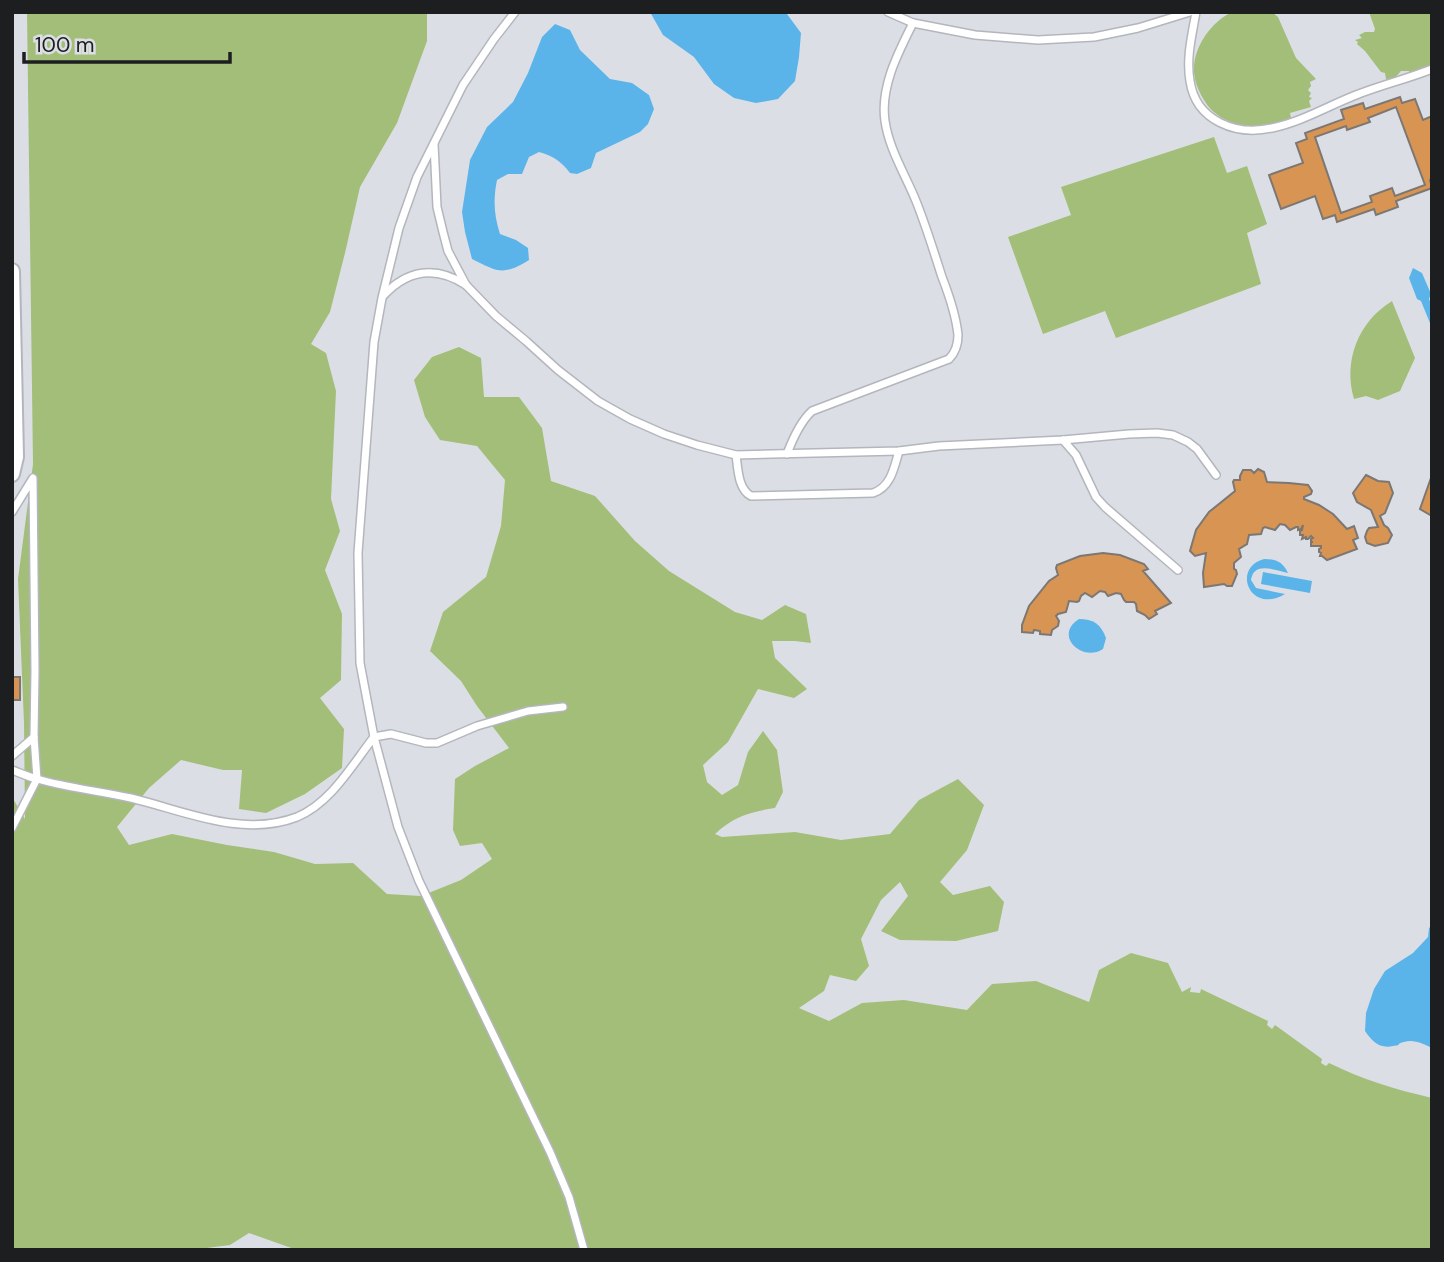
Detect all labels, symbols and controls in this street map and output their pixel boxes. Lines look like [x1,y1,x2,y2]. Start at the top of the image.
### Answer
scale bar [24,21,231,65]
text: 100 m [35,31,95,59]

